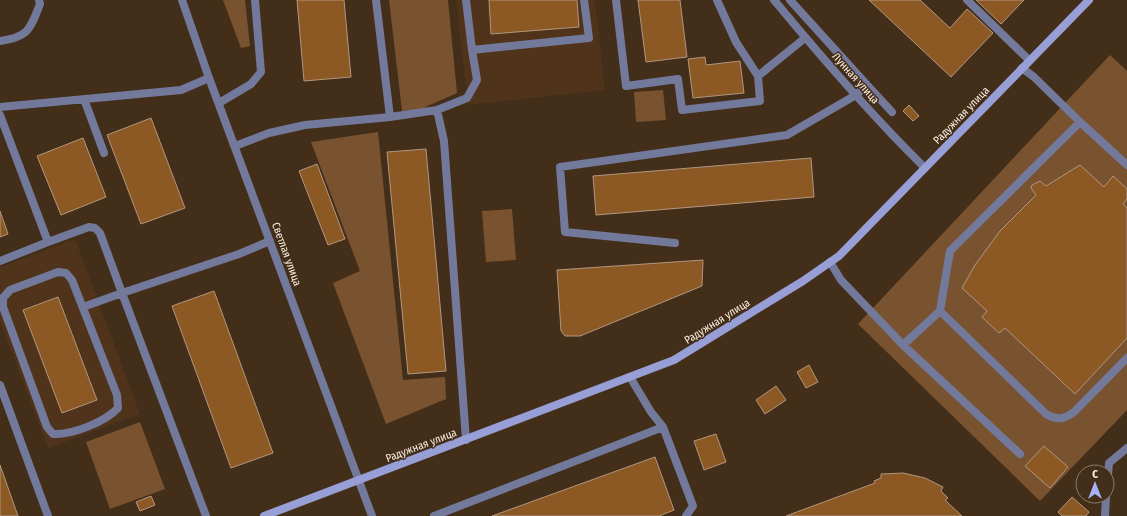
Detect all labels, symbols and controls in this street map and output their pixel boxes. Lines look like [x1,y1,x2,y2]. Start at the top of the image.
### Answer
street label: Лунная улица [829,50,882,106]
street label: Радужная улица [931,84,992,147]
street label: Светлая улица [269,221,304,288]
street label: Радужная улица [682,296,752,347]
street label: Радужная улица [384,426,458,465]
north arrow [1075,464,1115,504]
text: С [1092,468,1098,481]

